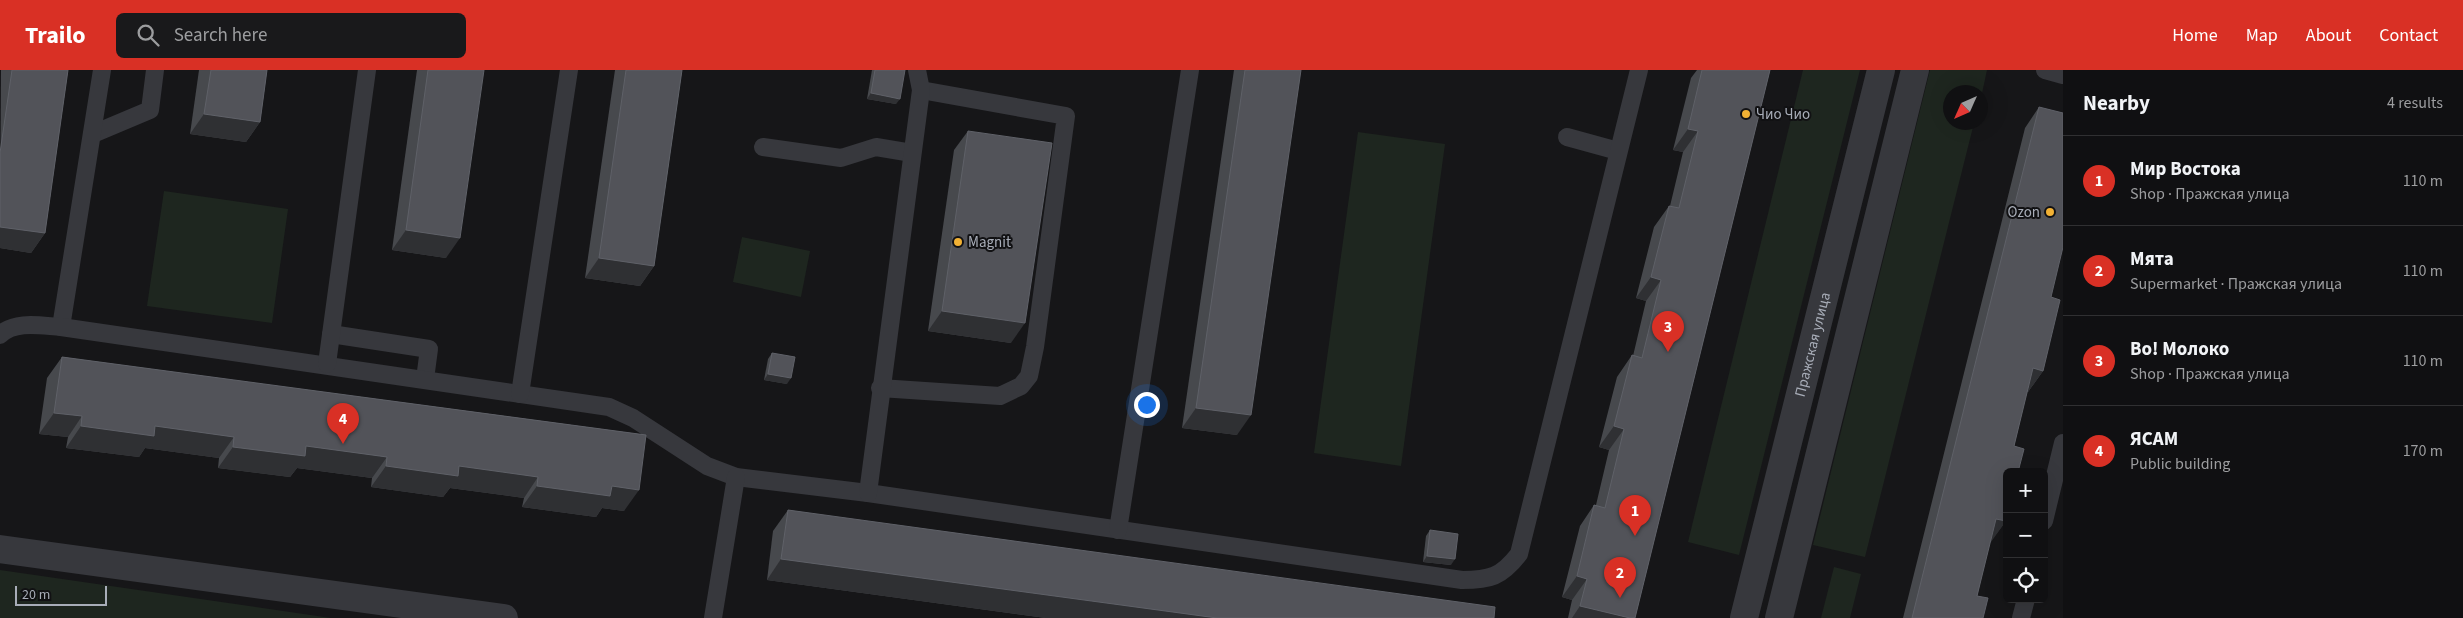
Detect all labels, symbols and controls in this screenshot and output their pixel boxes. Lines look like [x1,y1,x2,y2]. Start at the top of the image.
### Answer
search box [116,13,466,58]
text: Trailo [25,18,86,53]
icon: search [134,21,162,49]
text: Search here [174,22,267,49]
text: Home [2172,23,2218,48]
text: Map [2246,23,2278,48]
text: About [2306,23,2351,48]
text: Contact [2379,23,2438,48]
north arrow [1943,85,1988,130]
text: Nearby [2083,88,2150,118]
text: 4 results [2387,92,2443,114]
place label: Чио Чио [1756,104,1810,125]
marker: Чио Чио [1740,108,1752,120]
text: Мир Востока [2130,156,2241,183]
text: 1 [2095,170,2103,192]
text: 110 m [2403,170,2443,192]
text: Shop · Пражская улица [2130,183,2289,205]
place label: Ozon [2008,202,2040,223]
marker: Ozon [2044,206,2056,218]
place label: Magnit [968,232,1011,253]
marker: Magnit [952,236,964,248]
text: Мята [2130,246,2174,273]
text: 2 [2095,260,2103,282]
text: 110 m [2403,260,2443,282]
text: Supermarket · Пражская улица [2130,273,2342,295]
street label: Пражская улица [1789,290,1836,399]
pin: 3 [1652,311,1684,352]
text: Во! Молоко [2130,336,2229,363]
text: 3 [2095,350,2103,372]
text: 110 m [2403,350,2443,372]
text: Shop · Пражская улица [2130,363,2289,385]
your location [1134,392,1160,418]
pin: 4 [327,403,359,444]
text: ЯСАМ [2130,426,2178,453]
text: 4 [2095,440,2103,462]
text: 170 m [2403,440,2443,462]
text: Public building [2130,453,2230,475]
map controls [2003,468,2048,603]
button: + [2003,468,2048,513]
pin: 1 [1619,495,1651,536]
button: − [2003,513,2048,558]
pin: 2 [1604,557,1636,598]
button: locate [2003,558,2048,603]
scale bar [15,583,108,606]
text: 20 m [22,585,50,605]

